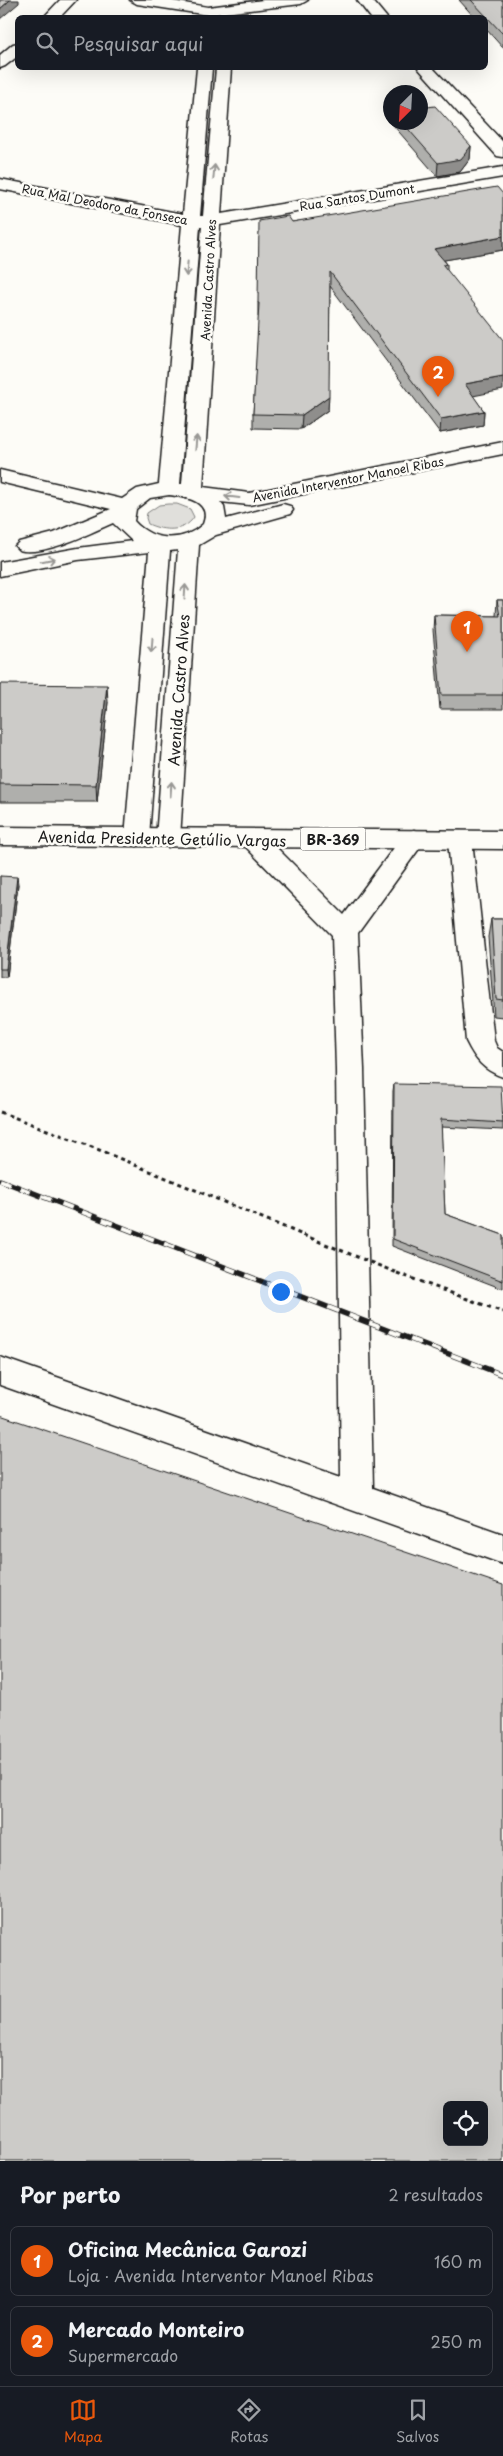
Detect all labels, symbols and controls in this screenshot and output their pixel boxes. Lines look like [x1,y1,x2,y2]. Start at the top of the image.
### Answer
search box [15,15,488,70]
icon: search [33,29,61,57]
text: Pesquisar aqui [73,29,203,57]
north arrow [383,85,428,130]
one-way arrow [210,165,219,181]
street label: Rua Mal Deodoro da Fonseca [20,179,190,229]
street label: Rua Santos Dumont [298,179,416,215]
street label: Avenida Castro Alves [196,218,220,341]
one-way arrow [182,261,191,277]
pin: 2 [422,356,454,397]
one-way arrow [191,436,201,452]
street label: Avenida Interventor Manoel Ribas [251,452,446,506]
one-way arrow [224,492,240,502]
one-way arrow [39,555,55,564]
one-way arrow [180,585,190,601]
pin: 1 [451,611,483,652]
street label: Avenida Castro Alves [161,613,195,767]
one-way arrow [147,636,156,652]
one-way arrow [166,782,176,798]
street label: Avenida Presidente Getúlio Vargas [38,824,287,852]
road number: BR-369 [300,828,366,851]
your location [268,1279,294,1305]
map controls [443,2101,488,2146]
button: locate [443,2101,488,2146]
text: Por perto [20,2178,120,2210]
text: 2 resultados [389,2182,483,2206]
text: Oficina Mecânica Garozi [68,2235,307,2263]
text: 1 [33,2249,41,2273]
text: 160 m [434,2249,482,2273]
text: Loja · Avenida Interventor Manoel Ribas [68,2263,373,2287]
text: Mercado Monteiro [68,2315,244,2343]
text: 2 [31,2329,43,2353]
text: 250 m [431,2329,482,2353]
text: Supermercado [68,2343,178,2367]
tab: Mapa [64,2396,102,2447]
tab: Rotas [230,2396,268,2447]
tab: Salvos [396,2396,439,2447]

